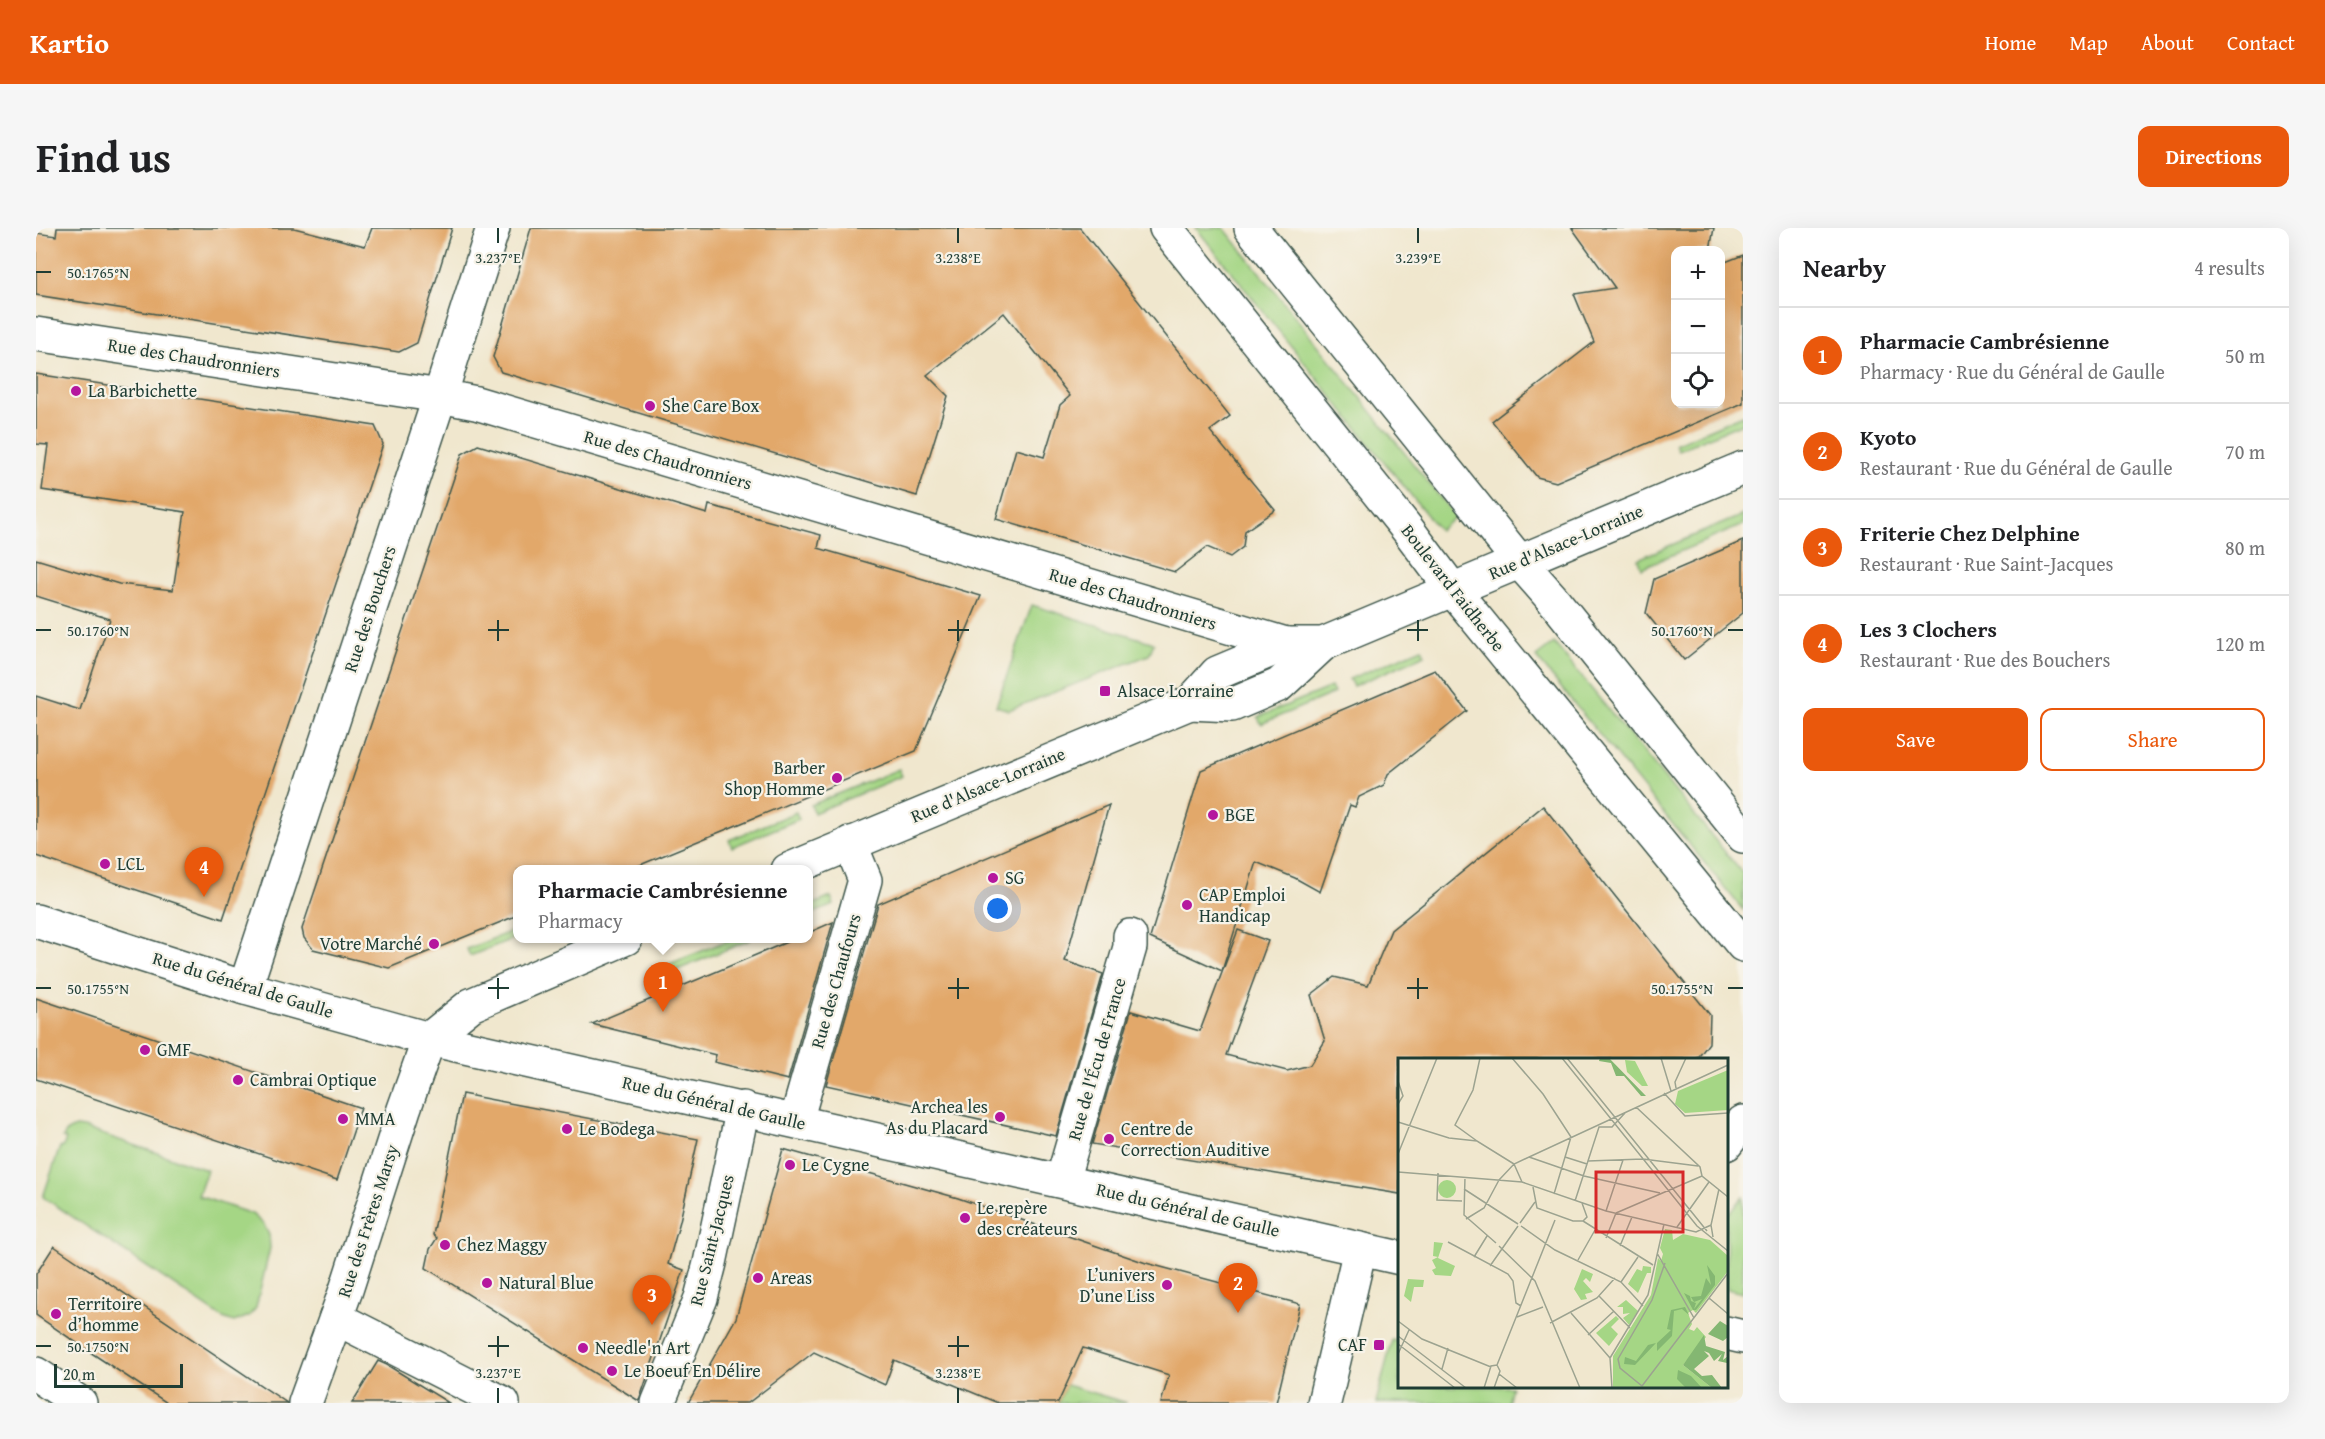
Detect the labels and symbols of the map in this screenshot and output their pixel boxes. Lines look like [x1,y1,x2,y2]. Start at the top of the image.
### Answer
text: 3.237°E [475,247,521,268]
text: 3.238°E [935,247,981,268]
text: 3.239°E [1395,247,1441,268]
text: 50.1765°N [67,262,129,283]
street label: Rue des Chaudronniers [106,331,282,384]
place label: La Barbichette [88,377,197,404]
marker: La Barbichette [69,384,83,398]
place label: She Care Box [662,392,760,419]
marker: She Care Box [643,399,657,413]
street label: Rue des Chaudronniers [581,423,756,496]
street label: Rue d'Alsace-Lorraine [1484,497,1647,586]
street label: Boulevard Faidherbe [1395,518,1512,657]
street label: Rue des Bouchers [336,542,403,676]
street label: Rue des Chaudronniers [1046,560,1220,637]
text: 50.1760°N [67,620,129,641]
text: 50.1760°N [1651,620,1713,641]
place label: Alsace Lorraine [1117,677,1234,704]
marker: Alsace Lorraine [1098,684,1112,698]
street label: Rue d'Alsace-Lorraine [906,740,1069,829]
place label: Barber Shop Homme [724,754,826,802]
marker: Barber Shop Homme [830,771,844,785]
place label: BGE [1225,801,1255,828]
marker: BGE [1206,808,1220,822]
pin: 4 [184,848,224,897]
place label: LCL [117,850,145,877]
marker: LCL [98,857,112,871]
place label: SG [1005,864,1025,891]
marker: SG [986,871,1000,885]
place label: CAP Emploi Handicap [1199,881,1286,929]
your location [983,894,1012,923]
marker: CAP Emploi Handicap [1180,898,1194,912]
street label: Rue des Chaufours [803,910,868,1051]
place label: Votre Marché [320,930,422,957]
marker: Votre Marché [427,937,441,951]
street label: Rue du Général de Gaulle [149,944,337,1025]
pin: 1 [644,962,682,1012]
street label: Rue de l'Écu de France [1060,974,1133,1143]
text: 50.1755°N [67,978,129,999]
text: 50.1755°N [1651,978,1713,999]
place label: GMF [157,1036,191,1063]
marker: GMF [138,1043,152,1057]
inset map [1398,1058,1728,1388]
place label: Cambrai Optique [250,1066,377,1093]
street label: Rue du Général de Gaulle [620,1068,809,1137]
marker: Cambrai Optique [231,1073,245,1087]
place label: Archea les As du Placard [886,1093,988,1141]
place label: MMA [355,1105,396,1132]
marker: Archea les As du Placard [993,1110,1007,1124]
marker: MMA [336,1112,350,1126]
place label: Le Bodega [579,1115,656,1142]
place label: Centre de Correction Auditive [1121,1115,1269,1163]
marker: Le Bodega [560,1122,574,1136]
marker: Centre de Correction Auditive [1102,1132,1116,1146]
street label: Rue des Frères Marsy [330,1141,405,1301]
place label: Le Cygne [802,1151,869,1178]
marker: Le Cygne [783,1158,797,1172]
street label: Rue Saint-Jacques [682,1171,741,1308]
street label: Rue du Général de Gaulle [1094,1175,1283,1244]
place label: Le repère des créateurs [977,1194,1078,1242]
marker: Le repère des créateurs [958,1211,972,1225]
place label: Chez Maggy [457,1231,547,1258]
marker: Chez Maggy [438,1238,452,1252]
place label: L’univers D’une Liss [1079,1261,1155,1309]
place label: Areas [770,1264,812,1291]
pin: 2 [1218,1264,1258,1313]
place label: Natural Blue [499,1269,594,1296]
marker: Areas [751,1271,765,1285]
marker: Natural Blue [480,1276,494,1290]
pin: 3 [632,1276,672,1325]
marker: L’univers D’une Liss [1160,1278,1174,1292]
place label: Territoire d’homme [68,1290,142,1338]
marker: Territoire d’homme [49,1307,63,1321]
place label: CAF [1338,1331,1367,1358]
place label: Needle'n Art [595,1334,691,1361]
text: 50.1750°N [67,1336,129,1357]
marker: CAF [1372,1338,1386,1352]
marker: Needle'n Art [576,1341,590,1355]
place label: Le Boeuf En Délire [624,1357,761,1384]
scale bar [54,1361,183,1388]
text: 3.237°E [475,1362,521,1383]
text: 3.238°E [935,1362,981,1383]
marker: Le Boeuf En Délire [605,1364,619,1378]

